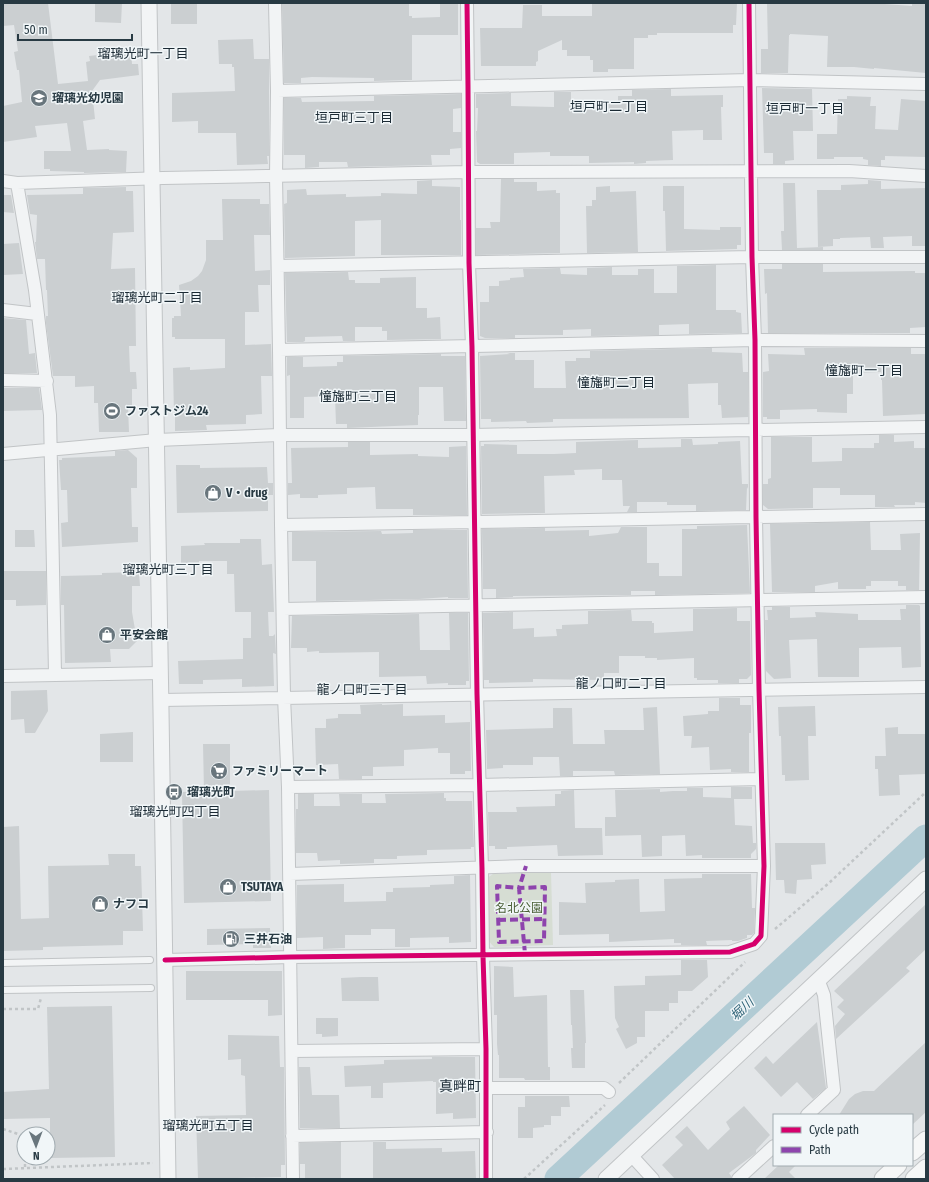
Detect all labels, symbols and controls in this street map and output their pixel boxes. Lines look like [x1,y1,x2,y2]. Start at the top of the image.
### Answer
scale bar [18,16,132,42]
text: 50 m [24,23,48,37]
district label: 瑠璃光町一丁目 [97,46,189,61]
school or university icon: 瑠璃光幼児園 [29,88,49,108]
place label: 瑠璃光幼児園 [52,91,124,105]
district label: 垣戸町二丁目 [570,99,648,114]
district label: 垣戸町一丁目 [766,101,844,116]
district label: 垣戸町三丁目 [315,110,393,125]
district label: 瑠璃光町二丁目 [111,290,203,305]
district label: 憧旛町一丁目 [825,363,903,378]
district label: 憧旛町二丁目 [577,375,655,390]
district label: 憧旛町三丁目 [319,389,397,404]
sports icon: ファストジム24 [102,401,122,421]
place label: ファストジム24 [125,404,209,418]
shop icon: V・drug [203,483,223,503]
place label: V・drug [225,486,267,500]
district label: 瑠璃光町三丁目 [122,562,214,577]
shop icon: 平安会館 [97,625,117,645]
place label: 平安会館 [120,628,168,642]
district label: 龍ノ口町二丁目 [575,676,667,691]
district label: 龍ノ口町三丁目 [316,682,408,697]
supermarket icon: ファミリーマート [209,761,229,781]
place label: ファミリーマート [232,764,328,778]
bus stop icon: 瑠璃光町 [164,782,184,802]
place label: 瑠璃光町 [187,785,235,799]
district label: 瑠璃光町四丁目 [129,804,221,819]
shop icon: TSUTAYA [218,877,238,897]
place label: TSUTAYA [241,880,284,894]
shop icon: ナフコ [90,894,110,914]
place label: ナフコ [113,897,149,911]
park label: 名北公園 [495,901,543,915]
fuel station icon: 三井石油 [221,929,241,949]
place label: 三井石油 [244,932,292,946]
water label: 堀川 [727,993,758,1023]
district label: 真畔町 [439,1078,481,1095]
legend [773,1114,913,1166]
district label: 瑠璃光町五丁目 [162,1118,254,1133]
text: Cycle path [809,1123,859,1137]
north arrow [16,1126,56,1166]
text: Path [809,1143,831,1157]
text: N [33,1149,40,1162]

